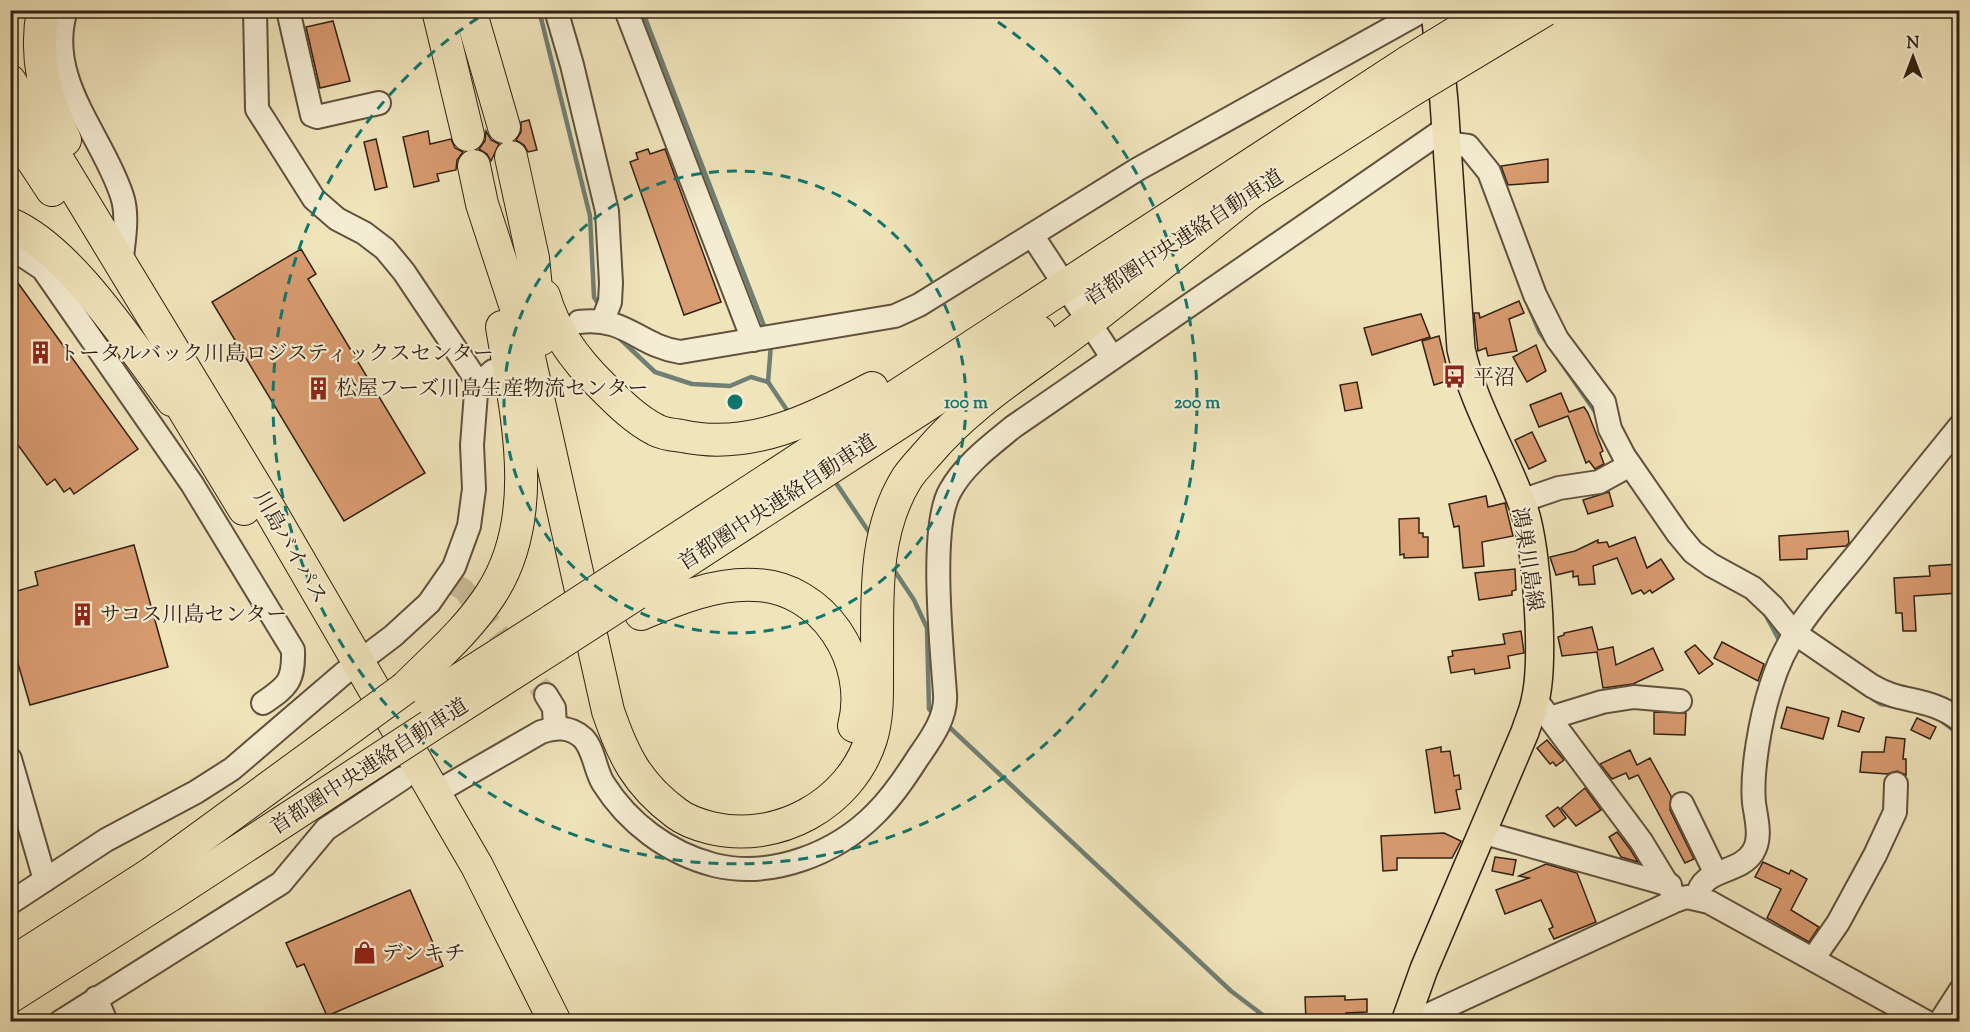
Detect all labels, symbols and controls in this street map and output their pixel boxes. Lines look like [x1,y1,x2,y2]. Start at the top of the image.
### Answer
north arrow [1883,27,1943,87]
text: N [1907,33,1920,56]
street label: 首都圏中央連絡自動車道 [1080,163,1290,314]
building icon: トータルバック川島ロジスティックスセンター [27,340,53,366]
place label: トータルバック川島ロジスティックスセンター [58,340,494,370]
bus stop icon: 平沼 [1442,364,1468,390]
place label: 平沼 [1473,364,1515,394]
building icon: 松屋フーズ川島生産物流センター [305,375,331,401]
place label: 松屋フーズ川島生産物流センター [336,375,648,405]
text: 100 m [944,391,988,417]
text: 200 m [1174,391,1220,417]
centre of rings [725,392,745,412]
street label: 首都圏中央連絡自動車道 [673,428,883,579]
street label: 川島バイパス [245,486,334,610]
street label: 鴻巣川島線 [1503,505,1549,614]
building icon: サコス川島センター [69,601,95,627]
place label: サコス川島センター [100,601,287,631]
street label: 首都圏中央連絡自動車道 [265,692,475,843]
shop icon: デンキチ [351,940,377,966]
place label: デンキチ [382,940,466,970]

